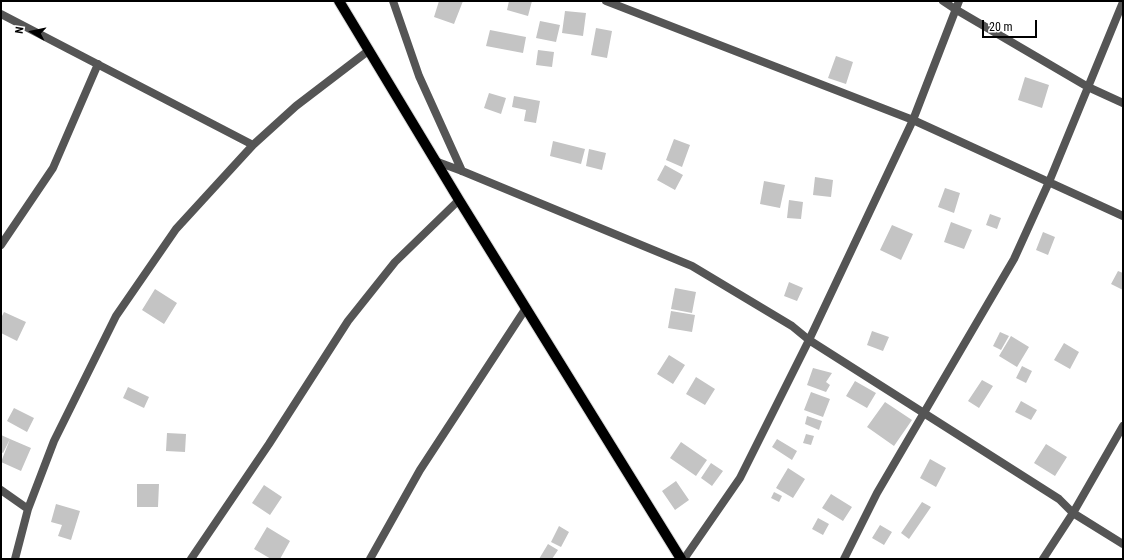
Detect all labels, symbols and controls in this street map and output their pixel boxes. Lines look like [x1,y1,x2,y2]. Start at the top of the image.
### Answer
north arrow [12,12,52,52]
scale bar [984,12,1039,38]
text: 20 m [989,20,1013,34]
text: N [13,26,27,34]

